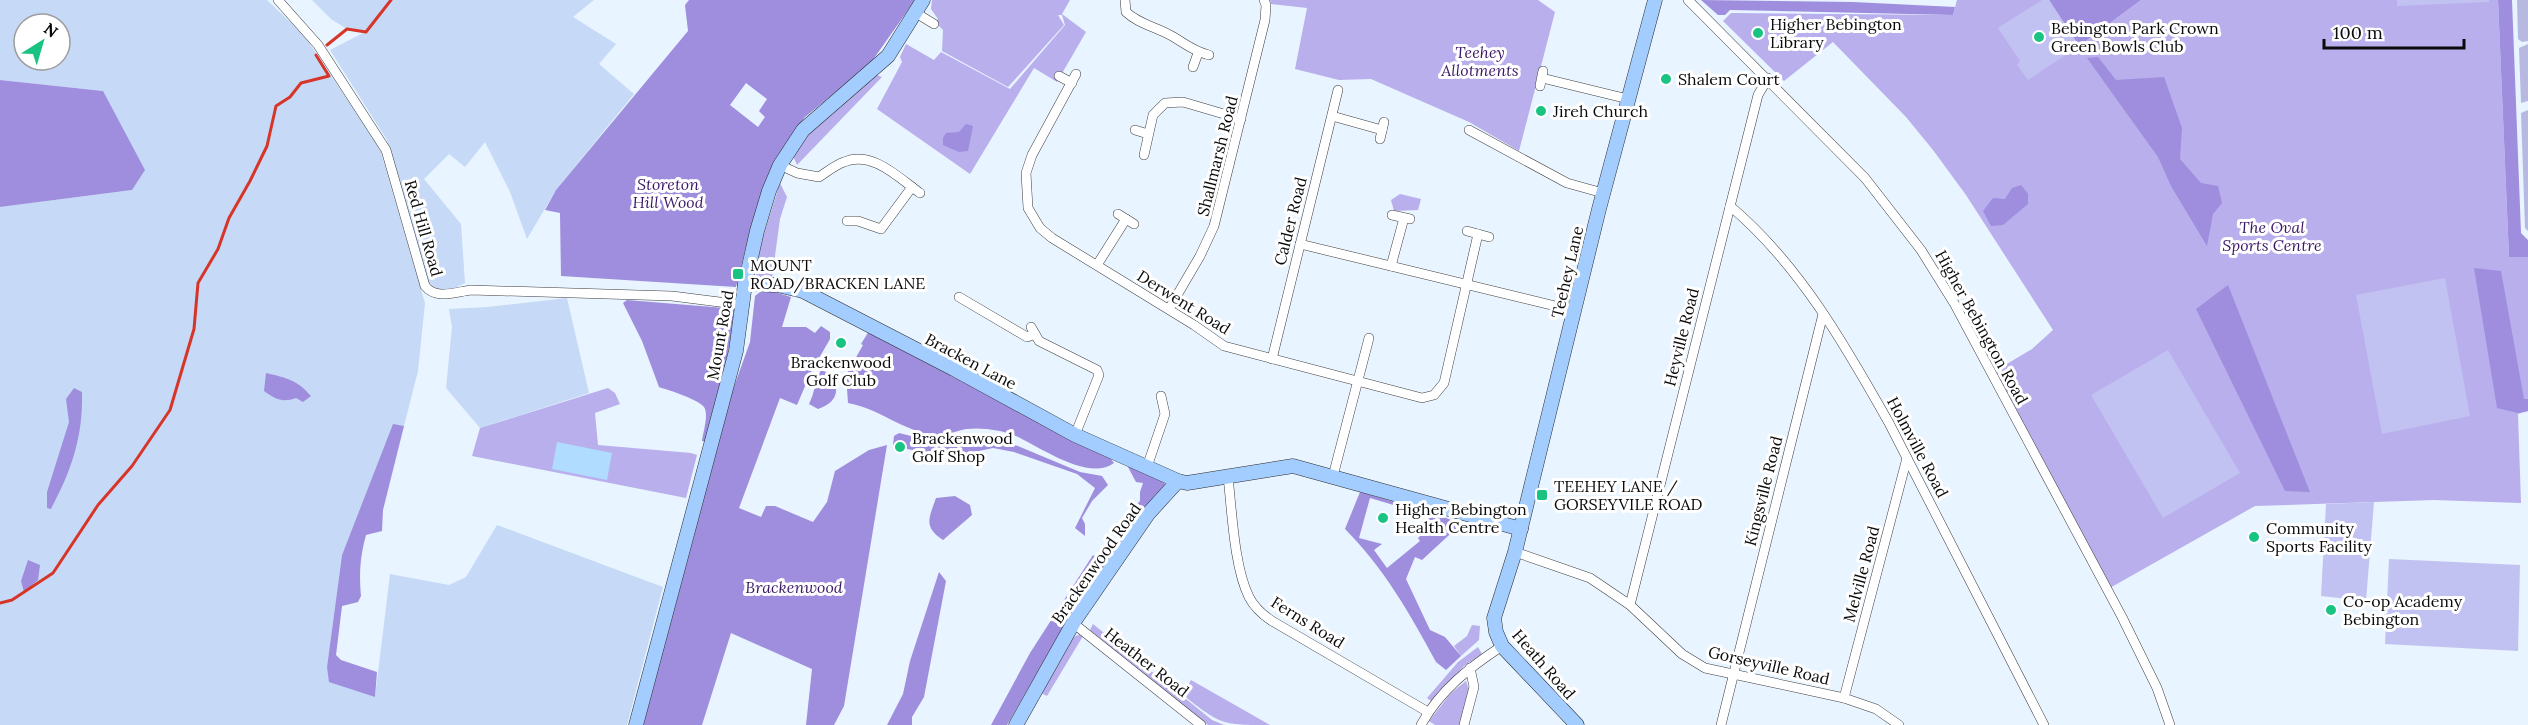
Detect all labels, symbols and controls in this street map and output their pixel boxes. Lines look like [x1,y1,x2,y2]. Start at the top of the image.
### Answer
north arrow [12,12,72,72]
scale bar [2324,12,2464,50]
place label: Higher Bebington Library [1770,14,1902,52]
text: N [40,18,62,42]
place label: Bebington Park Crown Green Bowls Club [2051,18,2219,56]
text: 100 m [2333,21,2383,44]
marker: Higher Bebington Library [1751,26,1765,40]
marker: Bebington Park Crown Green Bowls Club [2032,30,2046,44]
park label: Teehey Allotments [1440,42,1519,80]
place label: Shalem Court [1678,69,1781,89]
marker: Shalem Court [1659,72,1673,86]
street label: Shallmarsh Road [1192,93,1242,218]
place label: Jireh Church [1552,101,1648,121]
marker: Jireh Church [1534,104,1548,118]
park label: Storeton Hill Wood [632,174,704,212]
street label: Calder Road [1269,174,1311,267]
street label: Red Hill Road [401,178,447,279]
park label: The Oval Sports Centre [2222,217,2322,255]
street label: Teehey Lane [1547,224,1587,320]
street label: Higher Bebington Road [1931,246,2033,408]
place label: MOUNT ROAD/BRACKEN LANE [750,255,925,294]
street label: Derwent Road [1134,265,1235,339]
marker: MOUNT ROAD/BRACKEN LANE [731,267,745,281]
street label: Heyville Road [1659,285,1703,388]
street label: Mount Road [702,288,738,381]
street label: Bracken Lane [922,329,1020,394]
marker: Brackenwood Golf Club [834,336,848,350]
place label: Brackenwood Golf Club [791,352,892,390]
street label: Holmville Road [1883,393,1953,501]
place label: Brackenwood Golf Shop [912,428,1013,466]
street label: Kingsville Road [1740,434,1786,548]
marker: Brackenwood Golf Shop [893,440,907,454]
place label: TEEHEY LANE / GORSEYVILE ROAD [1554,476,1702,514]
marker: TEEHEY LANE / GORSEYVILE ROAD [1535,488,1549,502]
street label: Brackenwood Road [1047,499,1145,627]
place label: Higher Bebington Health Centre [1395,499,1527,537]
marker: Higher Bebington Health Centre [1376,511,1390,525]
place label: Community Sports Facility [2266,518,2372,556]
street label: Melville Road [1839,523,1884,624]
marker: Community Sports Facility [2247,530,2261,544]
park label: Brackenwood [745,577,843,597]
place label: Co-op Academy Bebington [2343,591,2463,629]
street label: Ferns Road [1268,592,1349,653]
marker: Co-op Academy Bebington [2324,603,2338,617]
street label: Heather Road [1101,623,1194,701]
street label: Heath Road [1508,625,1580,703]
street label: Gorseyville Road [1706,641,1832,689]

